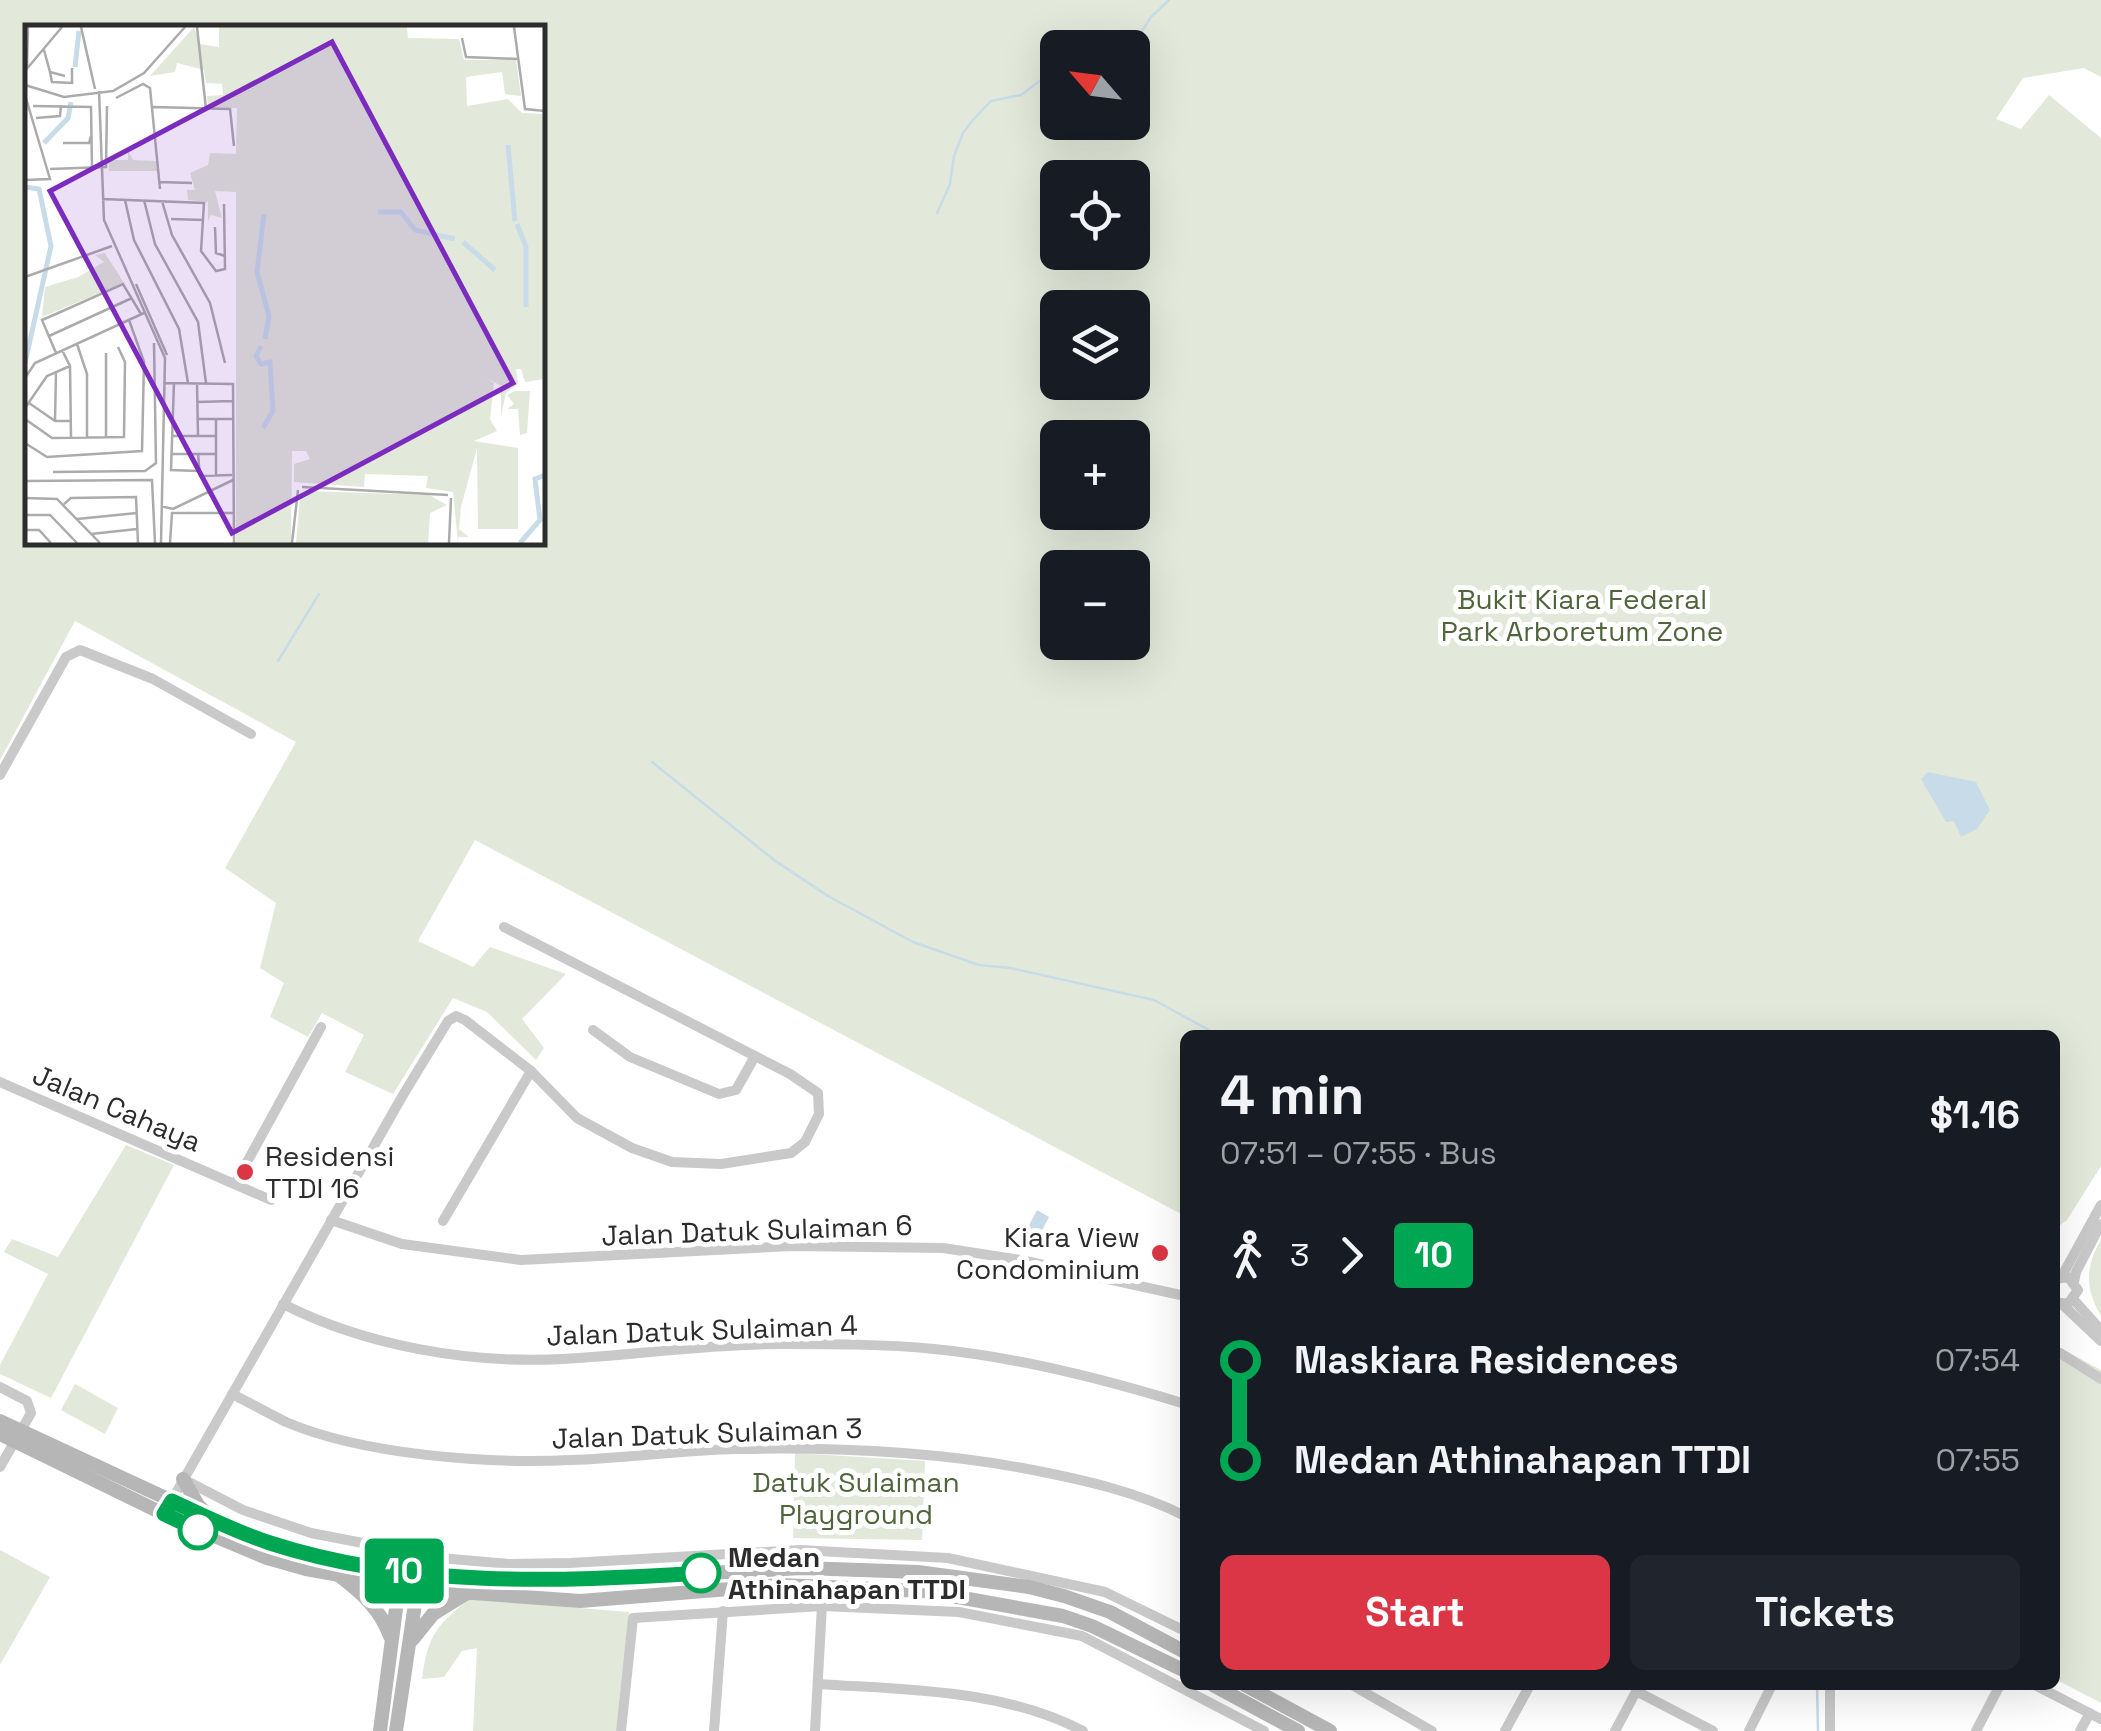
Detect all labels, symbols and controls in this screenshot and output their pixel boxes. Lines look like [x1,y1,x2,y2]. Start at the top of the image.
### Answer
inset map [25,25,545,545]
north arrow [1040,30,1150,140]
map controls [1040,30,1150,660]
button: locate [1040,160,1150,270]
button: layers [1040,290,1150,400]
button: + [1040,420,1150,530]
button: − [1040,550,1150,660]
park label: Bukit Kiara Federal Park Arboretum Zone [1441,581,1723,649]
street label: Jalan Cahaya [27,1056,207,1160]
text: 4 min [1220,1060,1364,1130]
text: $1.16 [1930,1091,2020,1139]
text: 07:51 – 07:55 · Bus [1220,1133,1497,1173]
place label: Residensi TTDI 16 [265,1138,394,1206]
marker: Residensi TTDI 16 [234,1161,256,1183]
street label: Jalan Datuk Sulaiman 6 [601,1207,913,1253]
place label: Kiara View Condominium [956,1219,1140,1287]
icon: walk [1220,1228,1275,1283]
icon: forward [1324,1228,1379,1283]
text: 10 [1414,1233,1453,1277]
text: 3 [1290,1235,1309,1275]
marker: Kiara View Condominium [1149,1242,1171,1264]
street label: Jalan Datuk Sulaiman 4 [546,1307,858,1353]
text: Maskiara Residences [1294,1336,1679,1384]
text: 07:54 [1935,1340,2020,1380]
street label: Jalan Datuk Sulaiman 3 [551,1410,863,1456]
text: Medan Athinahapan TTDI [1294,1436,1751,1484]
text: 07:55 [1936,1440,2020,1480]
park label: Datuk Sulaiman Playground [752,1464,960,1532]
unlabelled marker [179,1511,217,1549]
line badge: 10 [359,1538,449,1604]
place label: Medan Athinahapan TTDI [728,1539,966,1607]
text: 10 [385,1549,423,1593]
marker: Medan Athinahapan TTDI [682,1554,720,1592]
button: Start [1220,1555,1610,1670]
button: Tickets [1630,1555,2020,1670]

